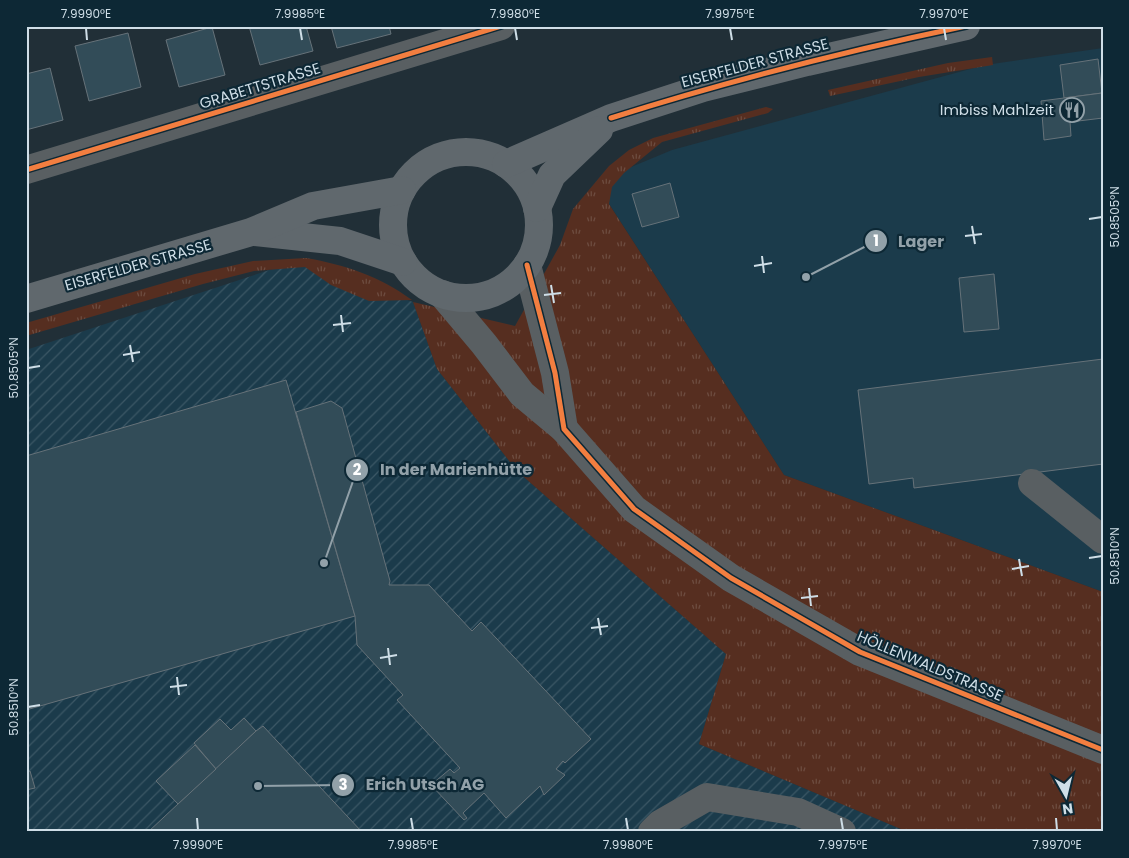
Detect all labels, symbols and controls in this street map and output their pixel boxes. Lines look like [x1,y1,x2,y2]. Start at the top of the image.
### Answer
text: 7.9990°E [61,5,111,22]
text: 7.9985°E [275,5,325,22]
text: 7.9980°E [490,5,540,22]
text: 7.9975°E [705,5,755,22]
text: 7.9970°E [919,5,969,22]
street label: EISERFELDER STRASSE [679,33,831,92]
street label: GRABETTSTRASSE [197,57,323,114]
restaurant icon: Imbiss Mahlzeit [1059,97,1085,123]
place label: Imbiss Mahlzeit [940,99,1054,120]
text: 50.8505°N [1106,186,1123,248]
callout: Lager [863,225,954,256]
text: 1 [873,230,879,251]
text: Lager [898,230,944,253]
street label: EISERFELDER STRASSE [62,234,214,296]
text: 50.8505°N [5,337,22,399]
callout: In der Marienhütte [345,454,542,485]
text: In der Marienhütte [380,458,532,481]
text: 2 [353,459,362,480]
text: 50.8510°N [1106,527,1123,585]
street label: HÖLLENWALDSTRASSE [854,625,1006,706]
text: 50.8510°N [5,678,22,736]
callout: Erich Utsch AG [331,769,494,800]
north arrow [1042,770,1092,820]
text: Erich Utsch AG [366,773,484,796]
text: 3 [338,774,348,795]
text: N [1061,798,1074,820]
text: 7.9990°E [173,836,223,853]
text: 7.9985°E [388,836,438,853]
text: 7.9980°E [603,836,653,853]
text: 7.9975°E [818,836,868,853]
text: 7.9970°E [1032,836,1082,853]

